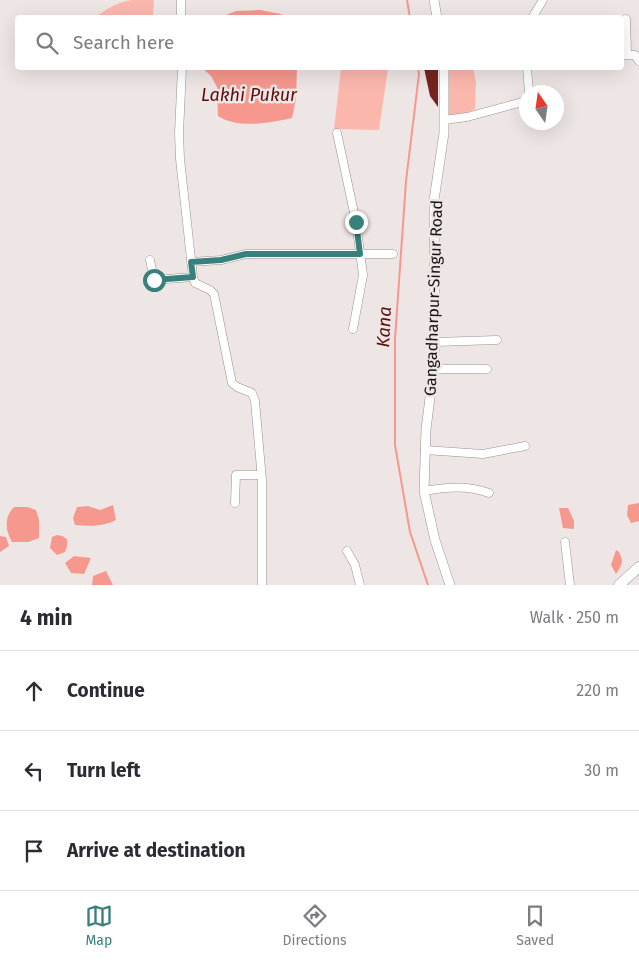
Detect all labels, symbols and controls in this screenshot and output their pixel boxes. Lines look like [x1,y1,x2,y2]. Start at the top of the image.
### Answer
search box [15,15,624,70]
icon: search [33,29,61,57]
text: Search here [73,31,174,54]
water label: Lakhi Pukur [201,84,298,106]
north arrow [519,85,564,130]
street label: Gangadharpur-Singur Road [421,200,446,396]
route end [345,211,368,234]
route start [143,269,166,292]
water label: Kana [372,306,396,348]
text: 4 min [20,605,73,631]
text: Walk · 250 m [530,608,619,627]
icon: ahead [20,677,48,705]
text: Continue [67,679,145,702]
text: 220 m [576,681,619,700]
icon: left [20,757,48,785]
text: Turn left [67,759,141,782]
text: 30 m [584,761,619,780]
icon: arrive [20,837,48,865]
text: Arrive at destination [67,839,246,862]
tab: Map [85,902,113,949]
tab: Directions [282,902,347,949]
tab: Saved [516,902,554,949]

